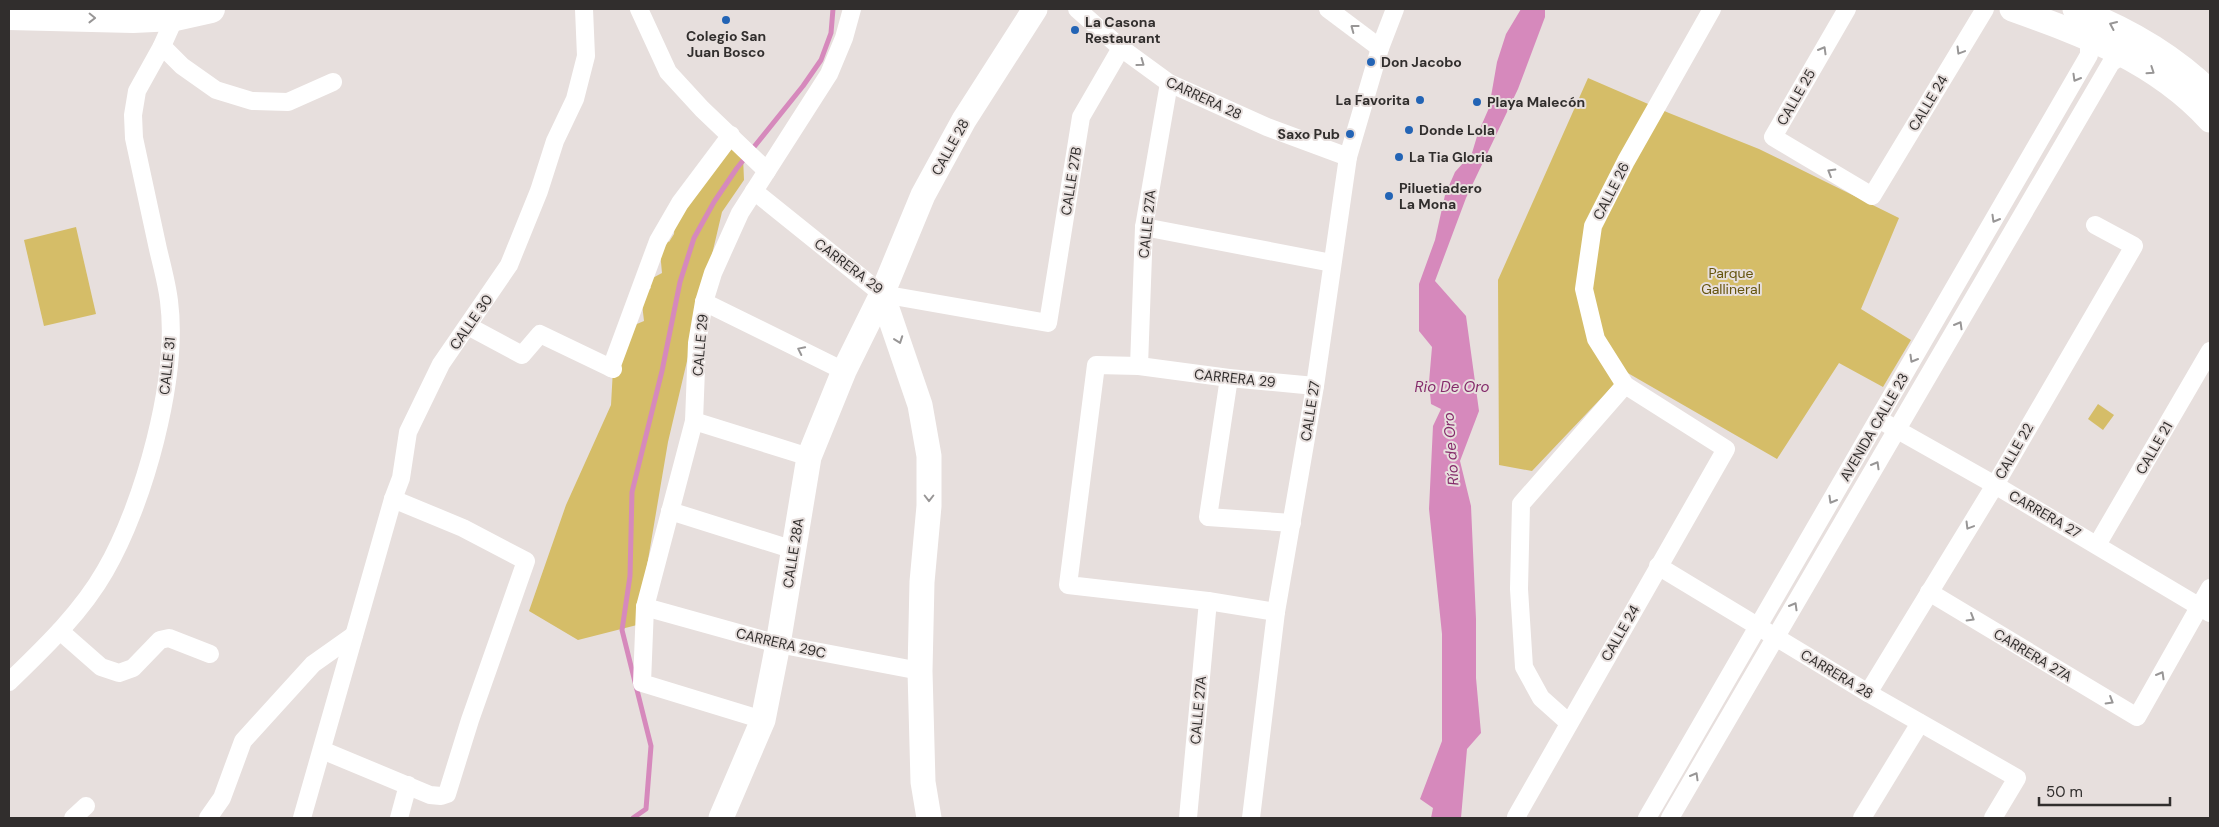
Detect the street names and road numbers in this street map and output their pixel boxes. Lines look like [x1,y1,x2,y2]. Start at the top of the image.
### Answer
street label: CALLE 25 [1773,66,1819,128]
street label: CALLE 24 [1904,71,1952,134]
street label: CARRERA 28 [1163,73,1245,123]
street label: CALLE 28 [927,116,973,178]
street label: CALLE 27B [1057,145,1085,217]
street label: CALLE 26 [1589,159,1633,223]
street label: CALLE 27A [1134,189,1160,259]
street label: CARRERA 29 [811,234,887,298]
street label: CALLE 30 [445,291,497,353]
street label: CALLE 29 [688,313,712,377]
street label: CALLE 31 [155,336,179,396]
street label: CARRERA 29 [1193,365,1277,391]
street label: AVENIDA CALLE 23 [1836,370,1912,484]
street label: CALLE 27 [1296,380,1324,442]
street label: CALLE 21 [2132,418,2176,478]
street label: CALLE 22 [1991,420,2037,482]
street label: CARRERA 27 [2006,486,2084,542]
street label: CALLE 28A [779,517,807,589]
street label: CALLE 24 [1597,601,1643,664]
street label: CARRERA 29C [734,624,828,662]
street label: CARRERA 27A [1990,625,2076,685]
street label: CARRERA 28 [1798,645,1876,703]
street label: CALLE 27A [1186,675,1210,745]

